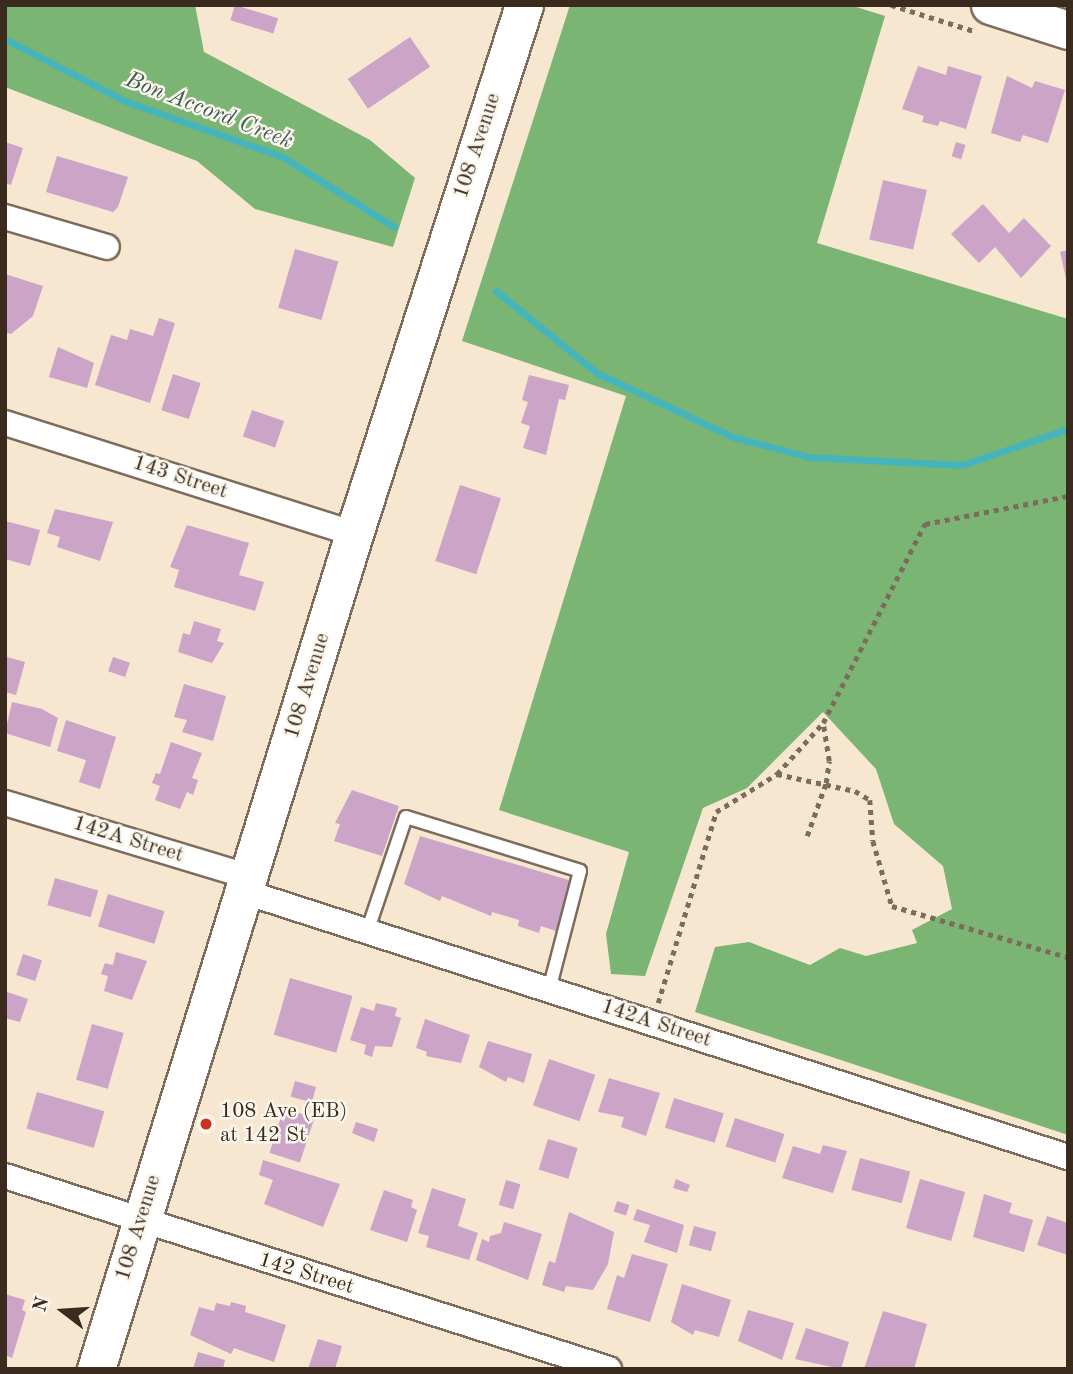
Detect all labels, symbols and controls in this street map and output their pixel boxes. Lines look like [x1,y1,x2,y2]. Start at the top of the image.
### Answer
water label: Bon Accord Creek [121,66,297,156]
street label: 108 Avenue [449,90,507,202]
street label: 143 Street [129,451,231,505]
street label: 108 Avenue [280,630,336,742]
street label: 142A Street [70,811,186,869]
street label: 142A Street [598,994,714,1054]
place label: 108 Ave (EB) at 142 St [220,1099,347,1149]
marker: 108 Ave (EB) at 142 St [198,1116,214,1132]
street label: 108 Avenue [111,1172,167,1284]
street label: 142 Street [255,1248,357,1300]
north arrow [28,1276,98,1346]
text: N [31,1295,54,1314]

